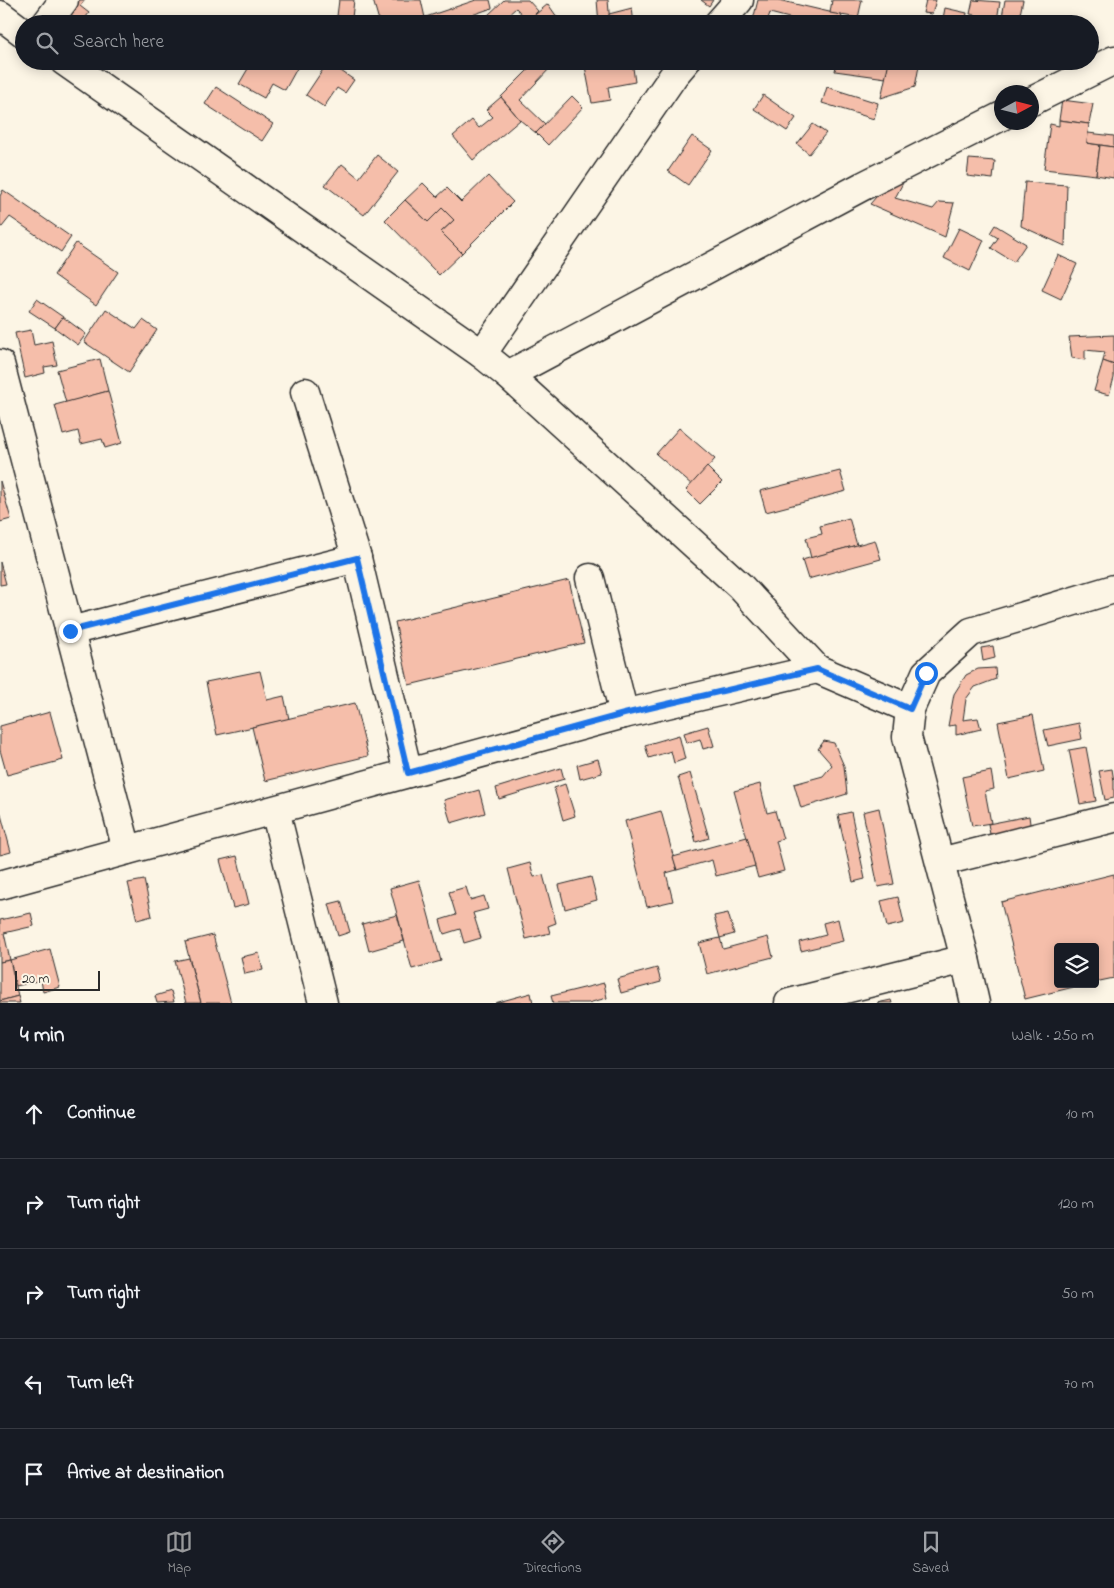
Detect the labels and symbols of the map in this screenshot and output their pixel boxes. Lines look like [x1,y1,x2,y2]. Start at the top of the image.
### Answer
north arrow [994,85,1039,130]
route end [59,620,82,643]
route start [915,662,938,685]
scale bar [15,968,100,991]

